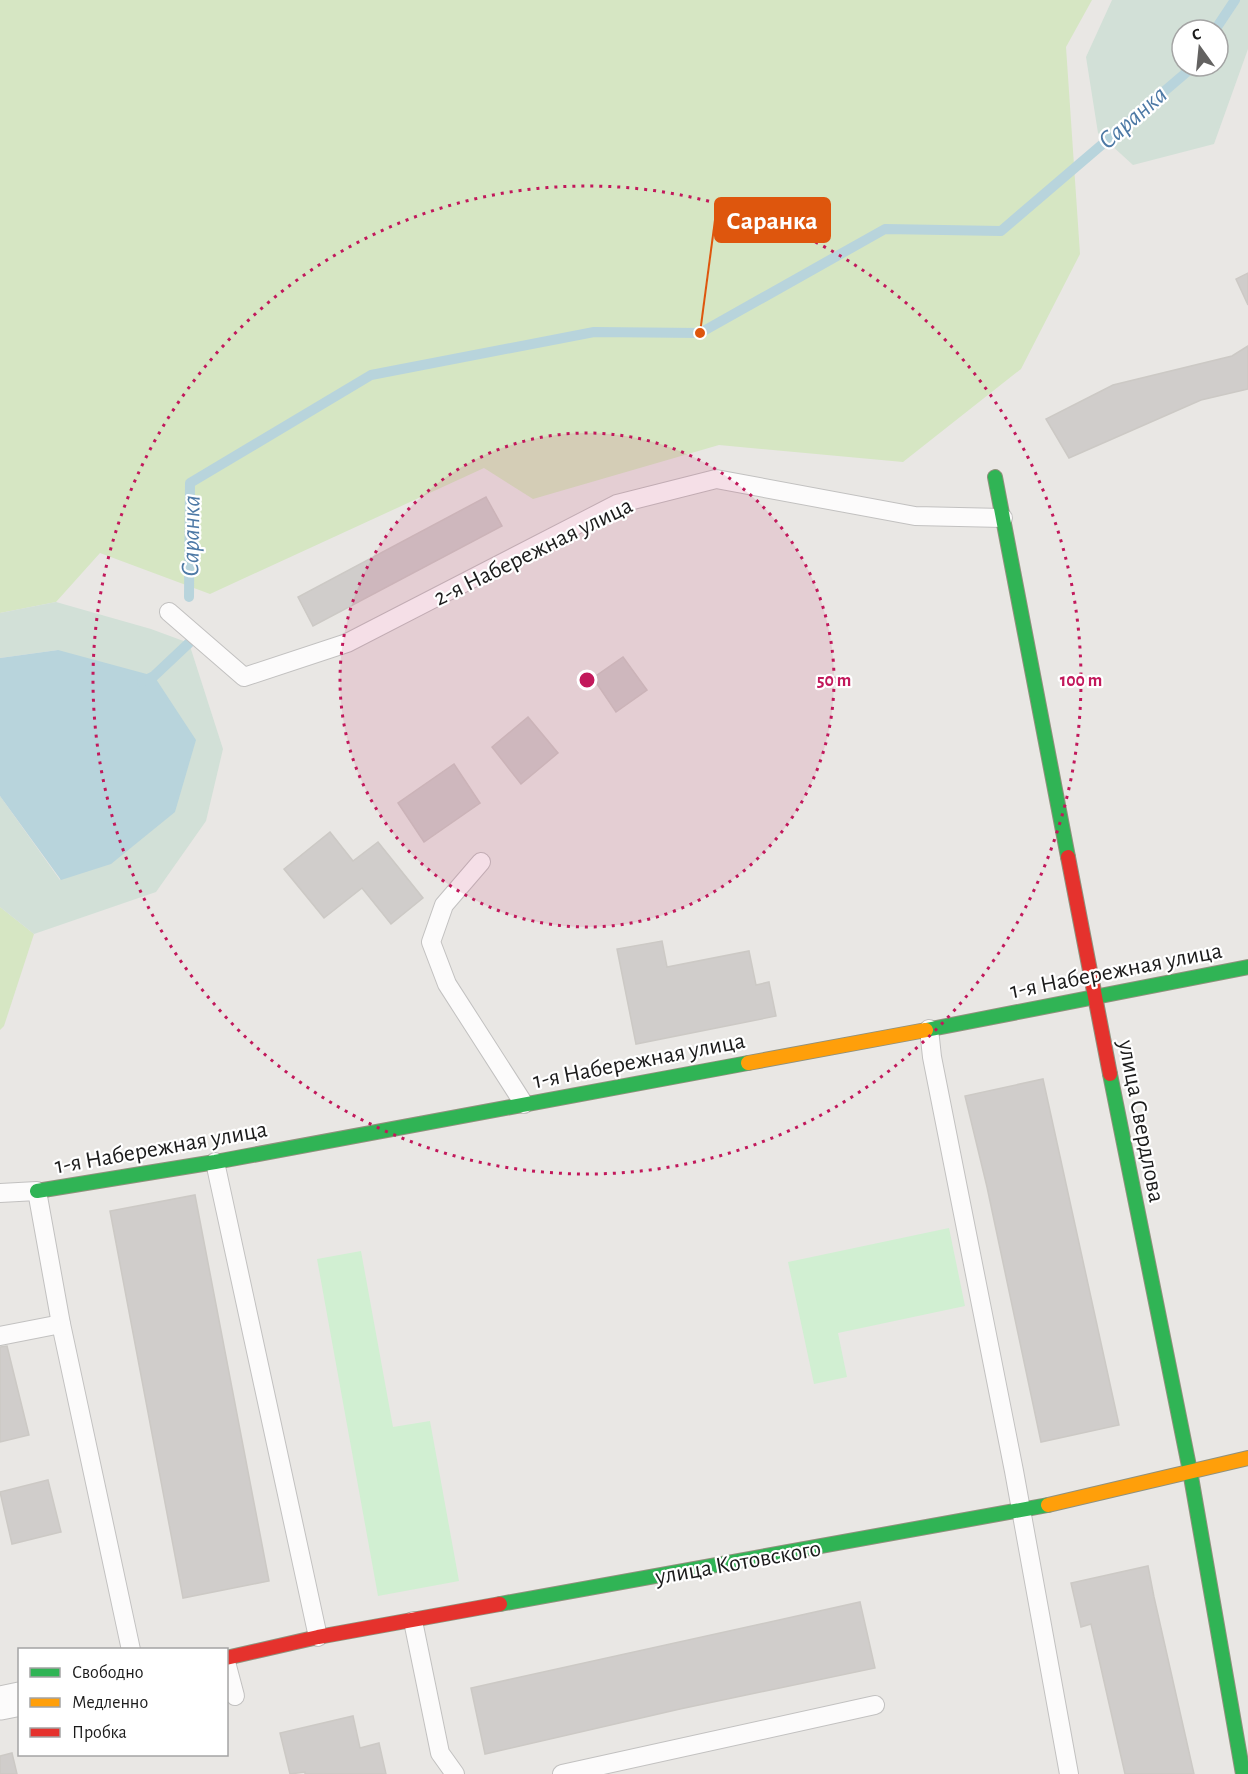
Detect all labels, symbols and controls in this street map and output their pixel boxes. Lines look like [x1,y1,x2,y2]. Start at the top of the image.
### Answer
north arrow [1170,18,1230,78]
text: С [1190,26,1203,43]
water label: Саранка [1093,81,1172,154]
callout: Саранка [715,198,830,242]
text: Саранка [726,208,818,234]
street label: 2-я Набережная улица [430,493,637,610]
water label: Саранка [177,495,205,577]
centre of rings [577,670,597,690]
text: 50 m [817,672,851,690]
text: 100 m [1060,672,1102,690]
street label: 1-я Набережная улица [1008,939,1224,1003]
street label: 1-я Набережная улица [531,1029,747,1093]
street label: улица Свердлова [1113,1037,1169,1205]
street label: 1-я Набережная улица [53,1117,269,1178]
street label: улица Котовского [653,1537,823,1590]
legend [18,1648,228,1756]
text: Свободно [72,1663,144,1682]
text: Медленно [72,1694,148,1712]
text: Пробка [72,1723,127,1742]

